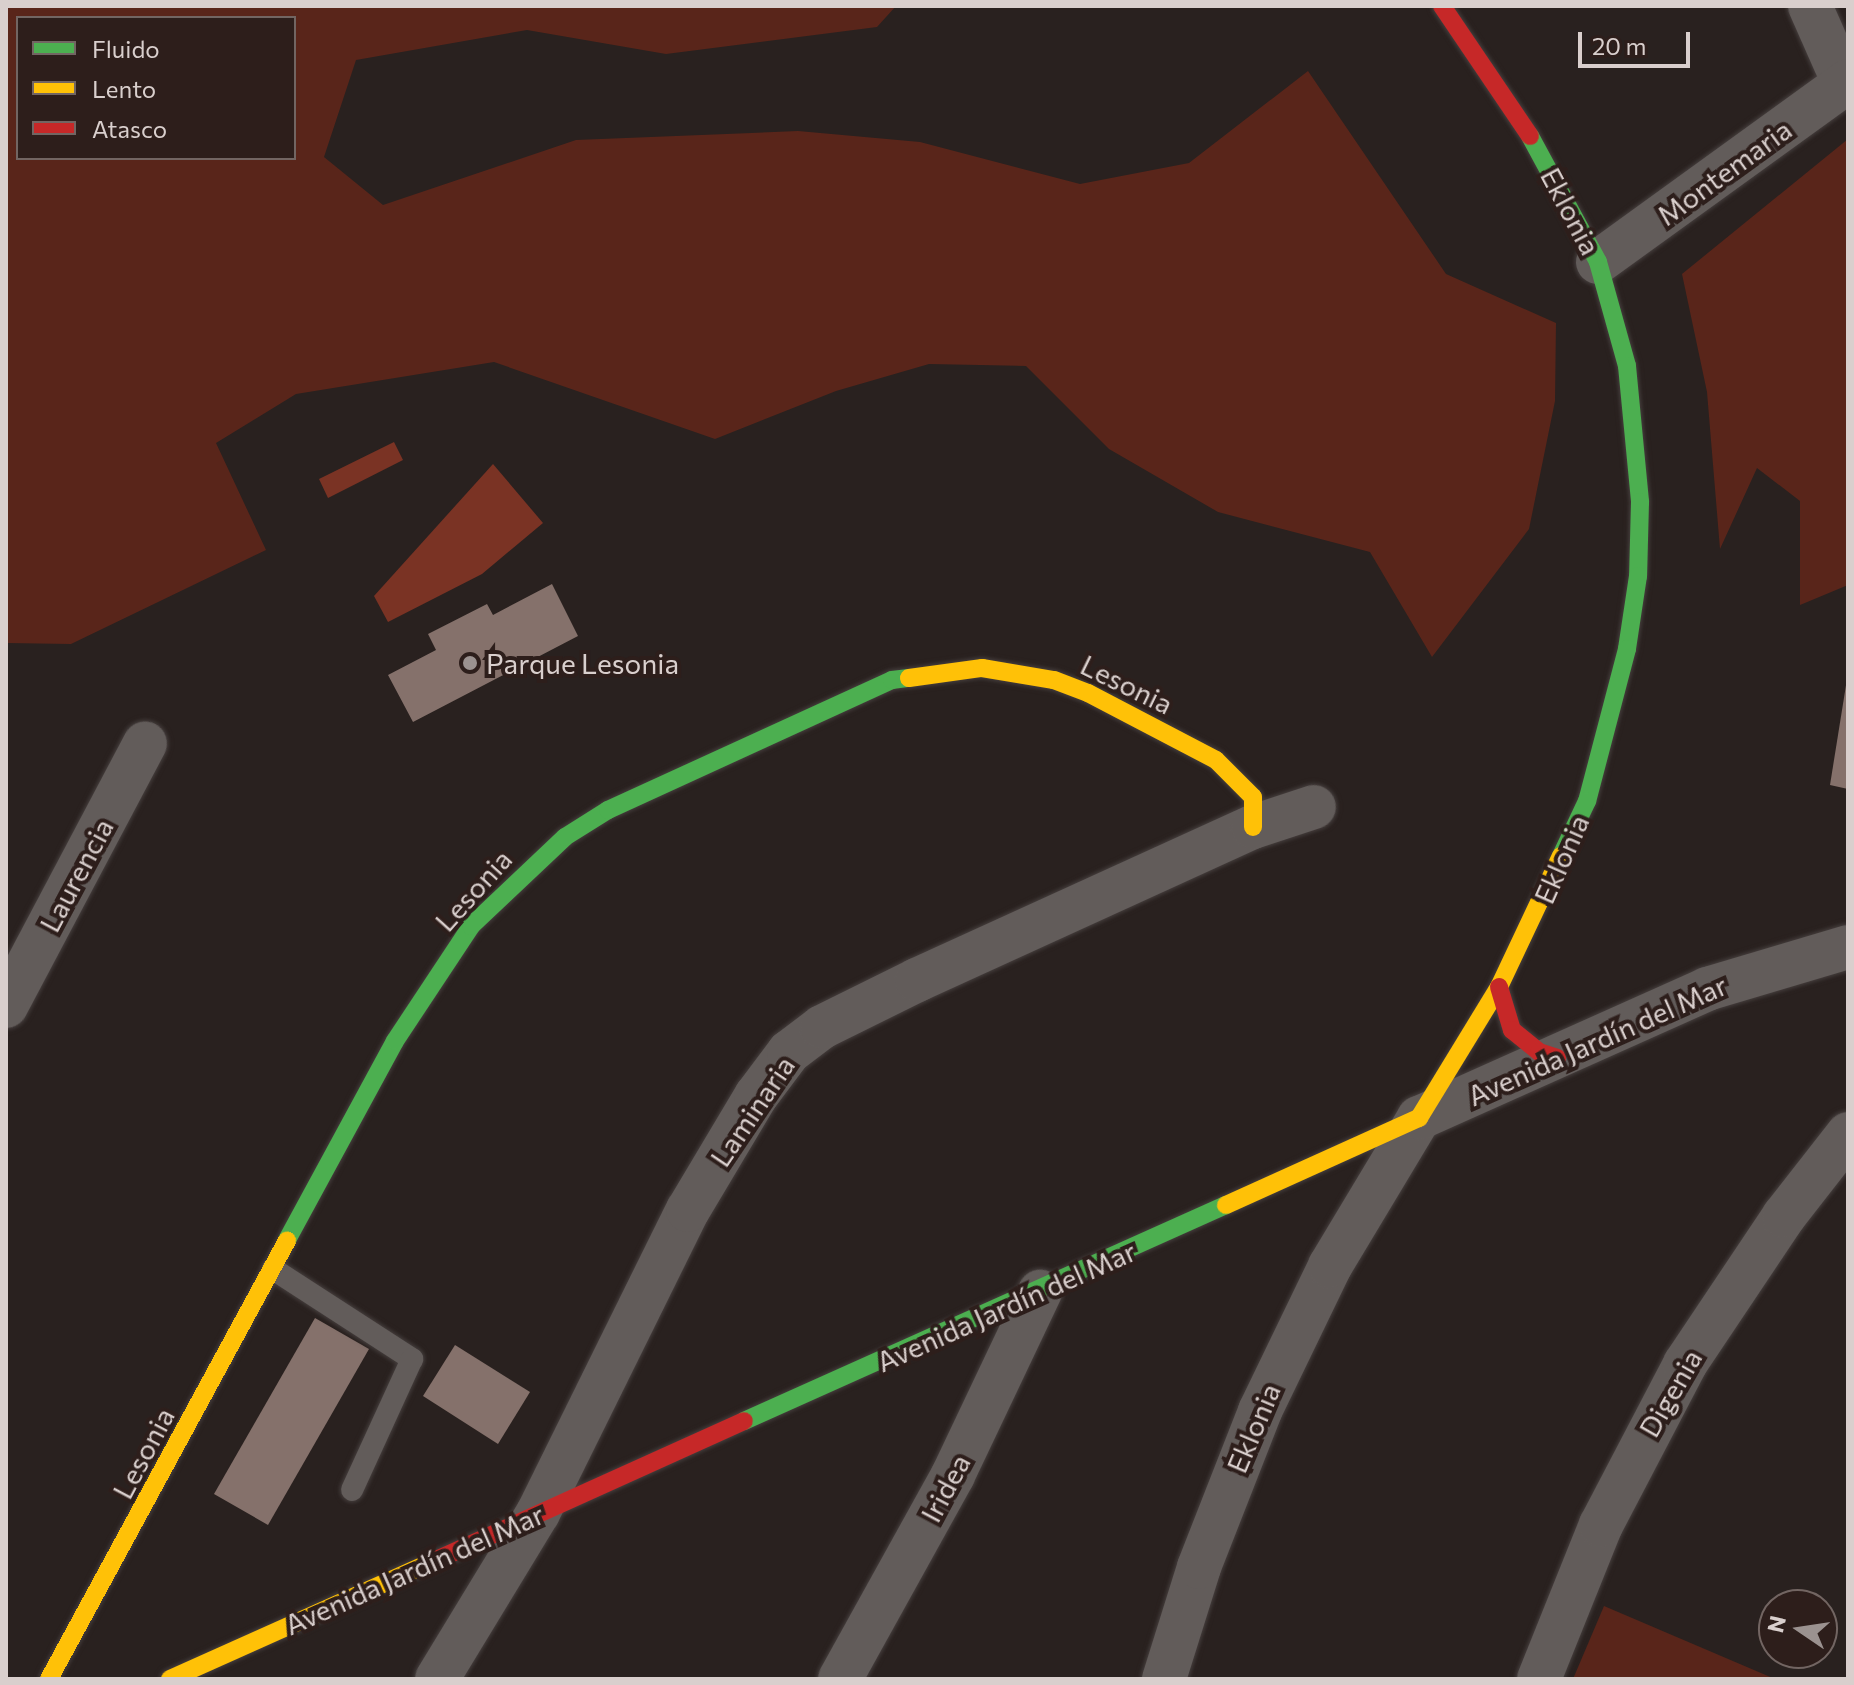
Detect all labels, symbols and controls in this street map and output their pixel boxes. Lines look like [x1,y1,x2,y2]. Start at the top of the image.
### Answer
legend [16,16,296,160]
scale bar [1582,16,1694,66]
text: 20 m [1592,31,1646,60]
text: Fluido [92,34,160,63]
text: Lento [92,74,156,103]
street label: Montemaria [1650,112,1798,232]
text: Atasco [92,114,167,143]
street label: Eklonia [1534,162,1608,260]
place label: Parque Lesonia [486,646,679,680]
street label: Lesonia [1076,647,1178,721]
marker: Parque Lesonia [461,654,479,672]
street label: Eklonia [1527,809,1595,909]
street label: Laurencia [32,813,120,937]
street label: Lesonia [428,842,518,938]
street label: Avenida Jardín del Mar [1462,968,1732,1112]
street label: Laminaria [703,1049,801,1173]
street label: Avenida Jardín del Mar [871,1234,1141,1378]
street label: Digenia [1632,1343,1708,1443]
street label: Eklonia [1219,1378,1287,1478]
street label: Lesonia [105,1402,181,1504]
street label: Iridea [913,1448,977,1528]
street label: Avenida Jardín del Mar [279,1497,549,1641]
north arrow [1758,1589,1838,1669]
text: N [1761,1613,1791,1635]

